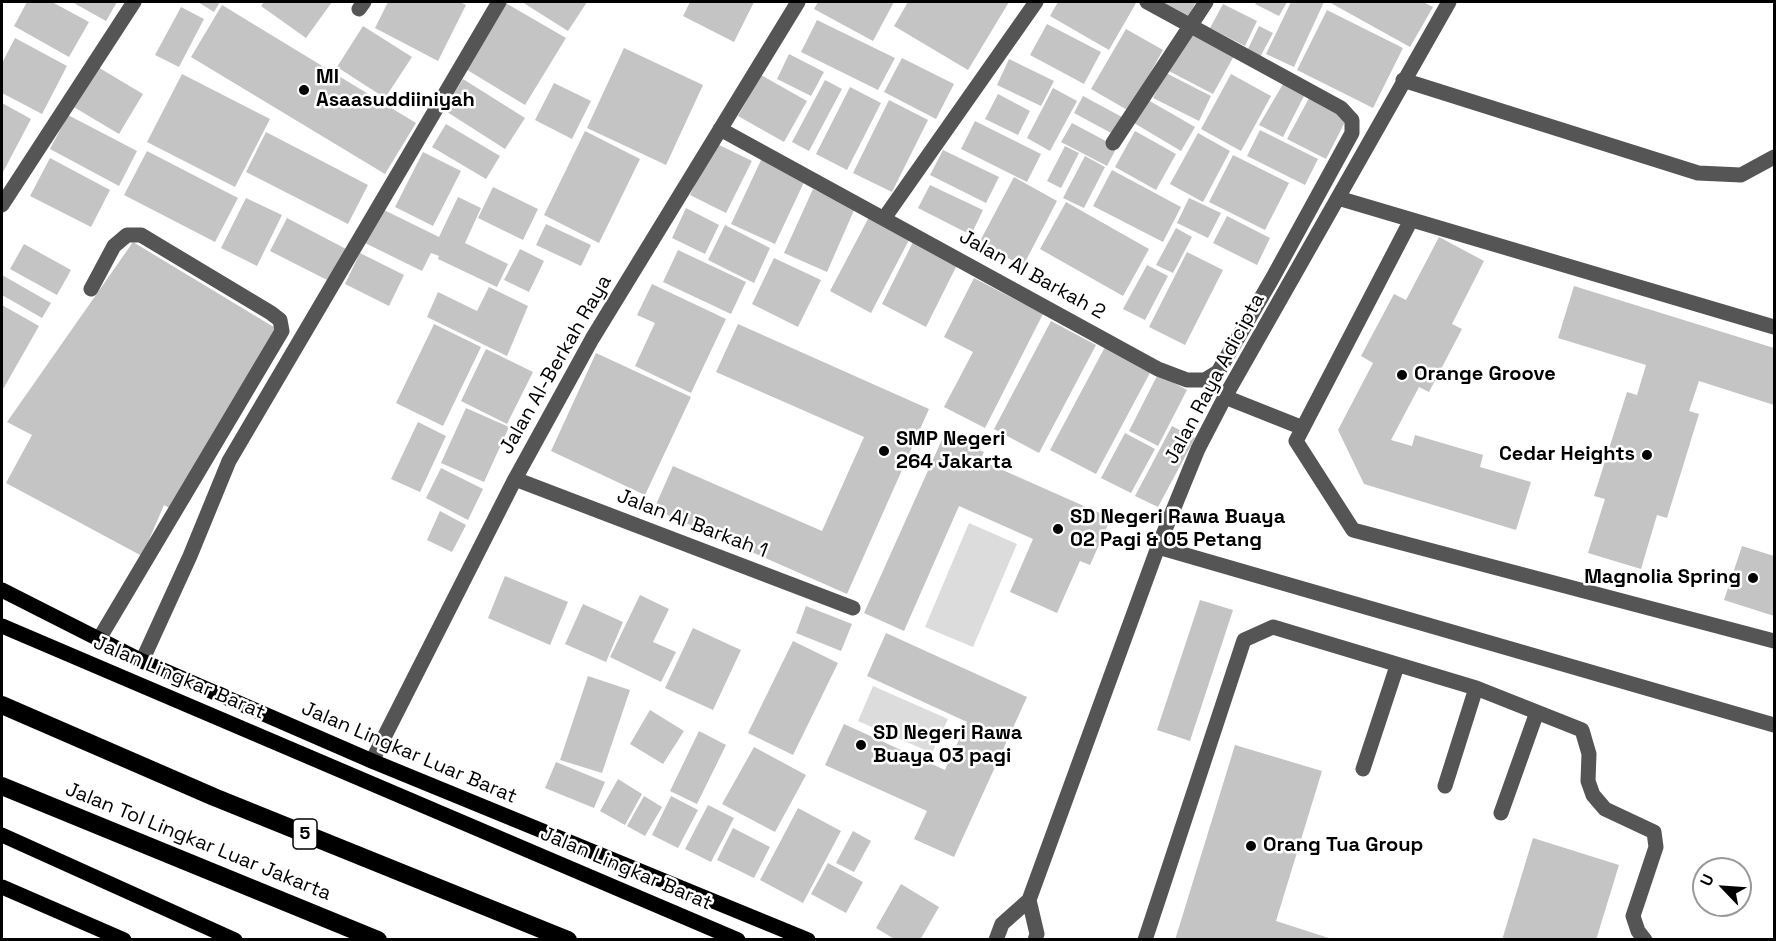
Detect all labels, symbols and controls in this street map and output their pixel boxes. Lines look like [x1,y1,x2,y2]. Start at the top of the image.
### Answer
place label: MI Asaasuddiiniyah [316,66,475,113]
marker: MI Asaasuddiiniyah [297,83,311,97]
street label: Jalan Al Barkah 2 [955,225,1109,325]
street label: Jalan Al-Berkah Raya [495,271,617,459]
street label: Jalan Raya Adicipta [1160,290,1270,468]
place label: Orange Groove [1414,363,1556,387]
marker: Orange Groove [1395,368,1409,382]
place label: SMP Negeri 264 Jakarta [896,428,1012,475]
place label: Cedar Heights [1499,443,1635,467]
marker: SMP Negeri 264 Jakarta [877,444,891,458]
marker: Cedar Heights [1640,448,1654,462]
street label: Jalan Al Barkah 1 [613,484,771,564]
place label: SD Negeri Rawa Buaya 02 Pagi & 05 Petang [1070,506,1285,553]
marker: SD Negeri Rawa Buaya 02 Pagi & 05 Petang [1051,522,1065,536]
place label: Magnolia Spring [1584,566,1741,590]
marker: Magnolia Spring [1746,571,1760,585]
street label: Jalan Lingkar Barat [89,631,269,725]
street label: Jalan Lingkar Luar Barat [298,697,520,809]
place label: SD Negeri Rawa Buaya 03 pagi [873,722,1022,769]
marker: SD Negeri Rawa Buaya 03 pagi [854,738,868,752]
street label: Jalan Tol Lingkar Luar Jakarta [61,778,335,906]
road number: 5 [293,819,317,849]
street label: Jalan Lingkar Barat [536,822,716,916]
place label: Orang Tua Group [1263,834,1423,858]
marker: Orang Tua Group [1244,839,1258,853]
north arrow [1692,857,1752,917]
text: U [1695,871,1719,889]

